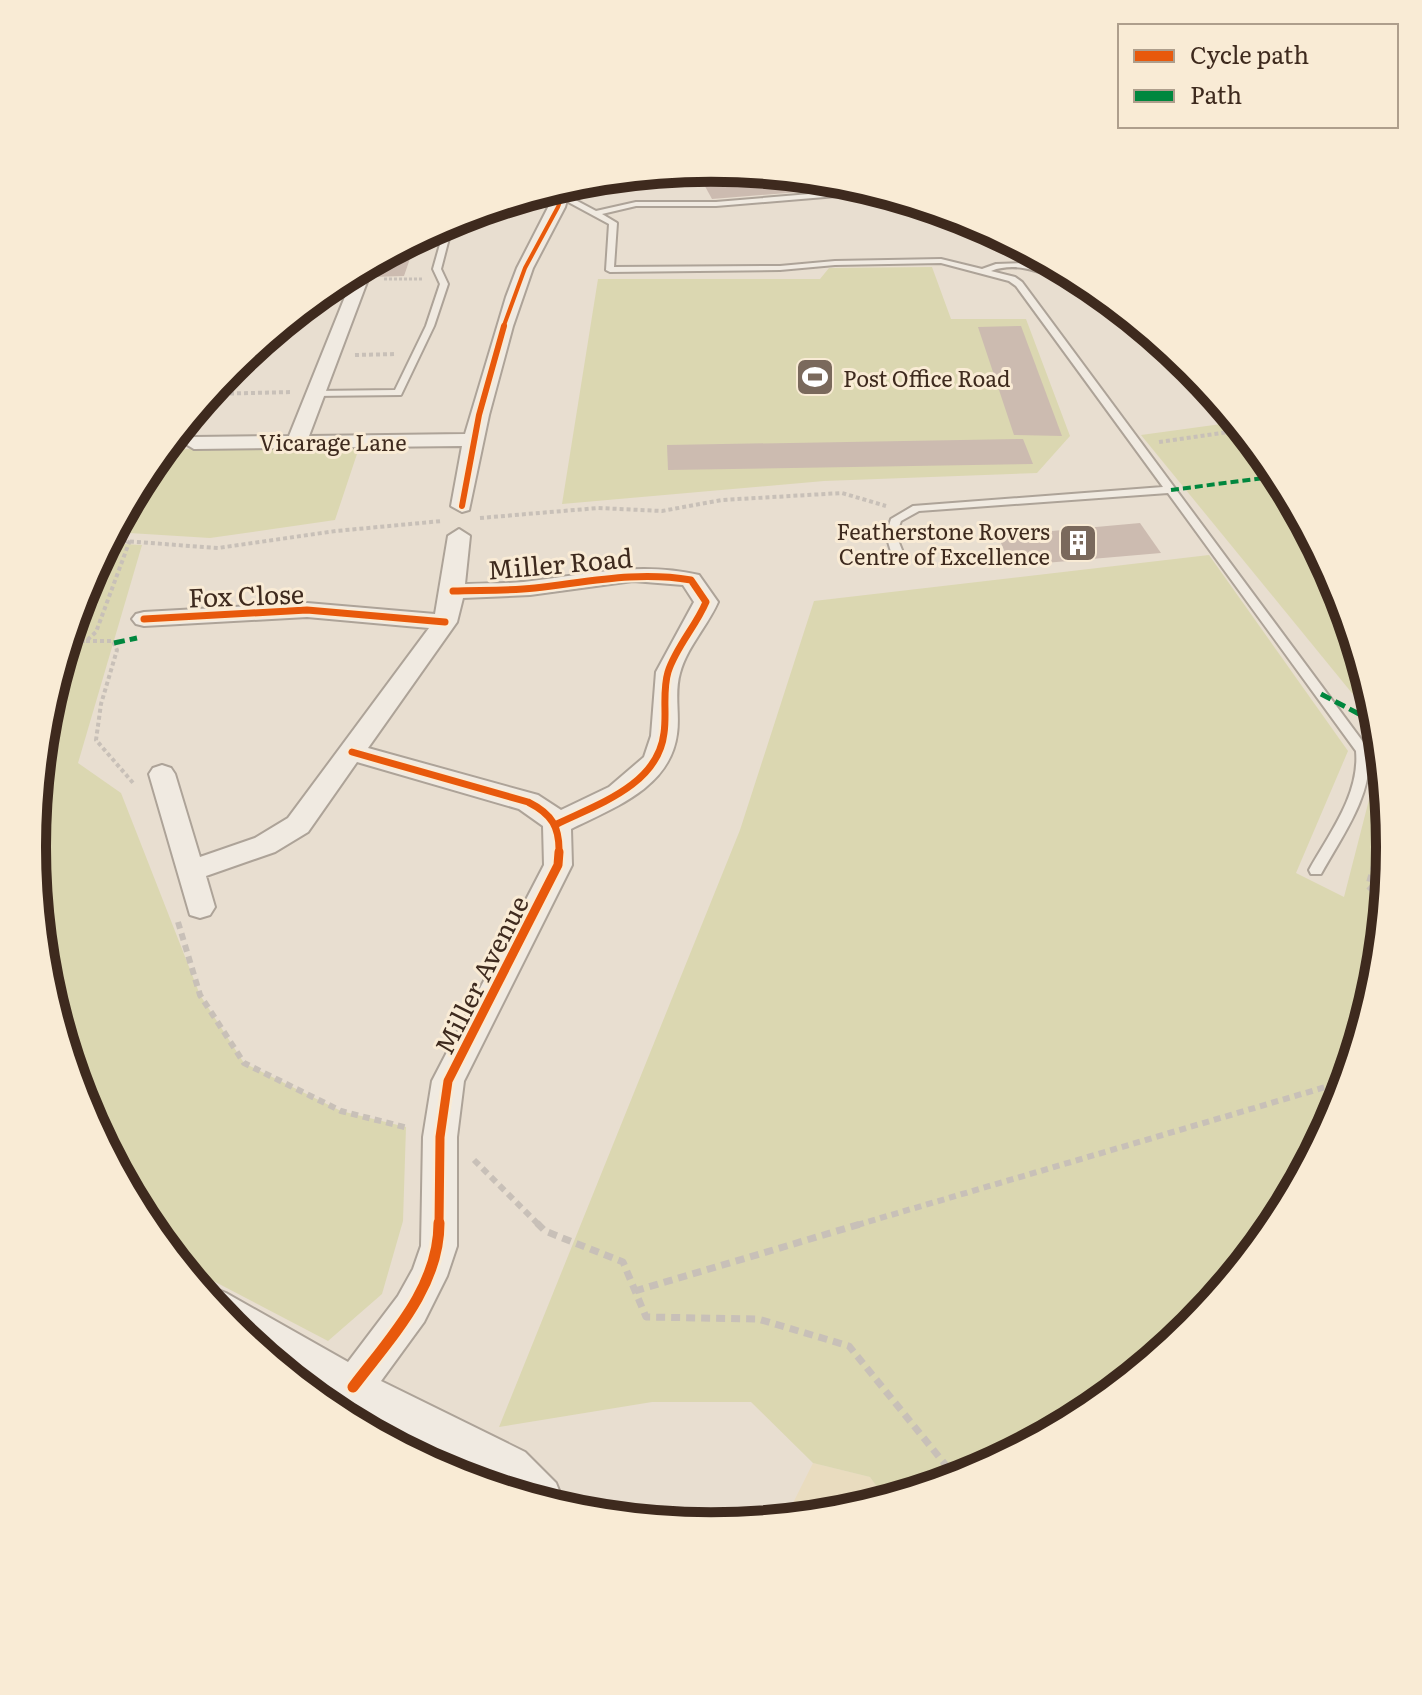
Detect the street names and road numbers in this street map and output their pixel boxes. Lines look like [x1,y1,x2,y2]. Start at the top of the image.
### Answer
street label: Vicarage Lane [259,425,407,458]
street label: Miller Road [486,536,634,588]
street label: Fox Close [187,572,305,616]
street label: Miller Avenue [423,888,537,1060]

